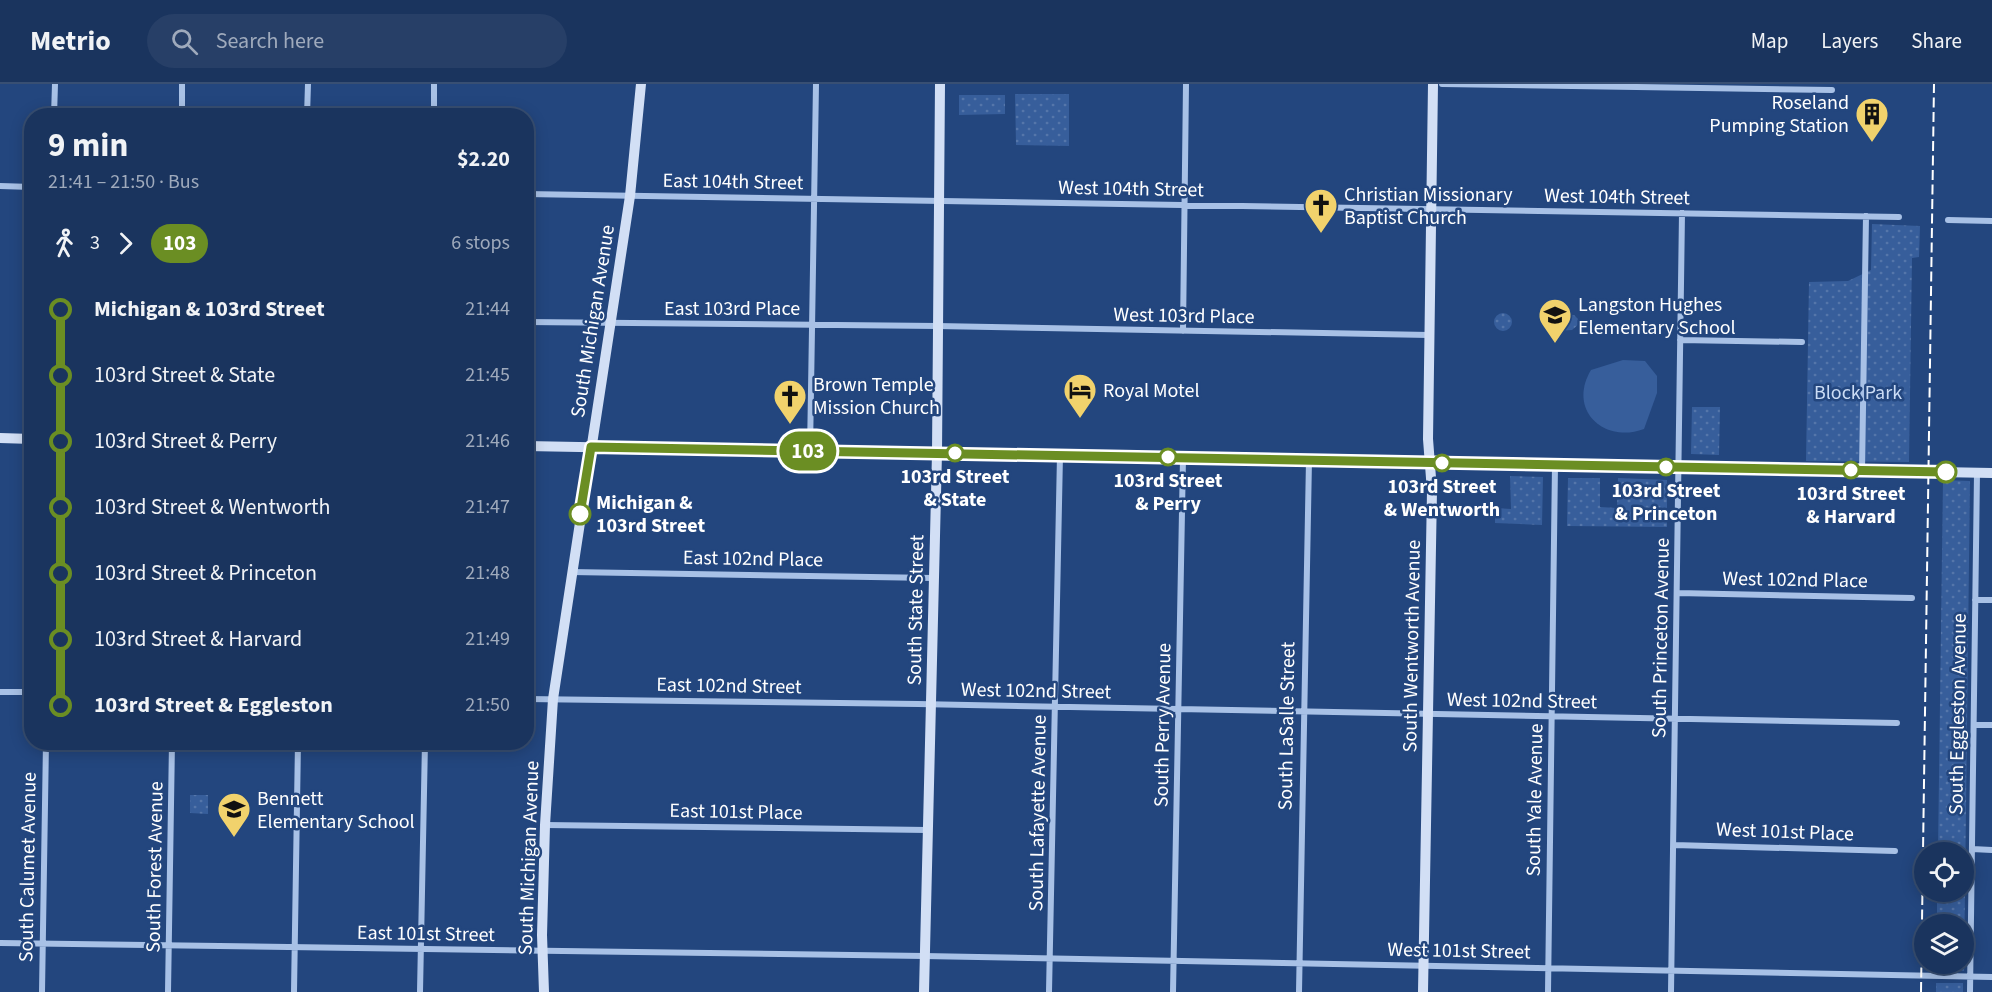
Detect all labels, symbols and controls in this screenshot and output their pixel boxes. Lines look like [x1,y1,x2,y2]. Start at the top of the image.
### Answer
search box [147,14,567,68]
text: Metrio [30,21,111,61]
icon: search [168,25,201,58]
text: Search here [216,25,324,57]
text: Map [1751,26,1788,56]
text: Layers [1821,26,1878,56]
text: Share [1911,26,1962,56]
place label: Roseland Pumping Station [1709,89,1849,140]
building icon: Roseland Pumping Station [1854,96,1890,143]
text: 9 min [48,122,128,169]
text: $2.20 [457,143,510,175]
street label: East 104th Street [662,167,804,197]
text: 21:41 – 21:50 · Bus [48,168,199,196]
street label: West 104th Street [1058,174,1204,204]
place label: Christian Missionary Baptist Church [1344,181,1513,232]
street label: West 104th Street [1544,182,1690,212]
church icon: Christian Missionary Baptist Church [1303,187,1339,234]
street label: South Michigan Avenue [564,223,622,420]
icon: walk [48,227,81,260]
icon: forward [109,227,142,260]
text: 103 [163,228,196,258]
text: 3 [90,229,100,257]
text: 6 stops [451,229,510,257]
place label: Langston Hughes Elementary School [1578,291,1736,342]
text: Michigan & 103rd Street [94,293,325,325]
text: 21:44 [465,295,510,323]
street label: East 103rd Place [664,295,800,323]
school or university icon: Langston Hughes Elementary School [1537,297,1573,344]
street label: West 103rd Place [1113,301,1255,331]
text: 103rd Street & State [94,359,275,391]
text: 21:45 [465,361,510,389]
place label: Brown Temple Mission Church [813,371,940,422]
hotel icon: Royal Motel [1062,372,1098,419]
place label: Royal Motel [1103,377,1200,405]
church icon: Brown Temple Mission Church [772,378,808,425]
park label: Block Park [1814,379,1902,407]
text: 103rd Street & Perry [94,425,277,457]
text: 21:46 [465,427,510,455]
line badge: 103 [774,432,842,470]
text: 103 [791,436,825,466]
marker: 103rd Street & State [946,444,964,462]
marker: 103rd Street & Perry [1159,448,1177,466]
marker: 103rd Street & Wentworth [1433,454,1451,472]
marker: 103rd Street & Princeton [1657,458,1675,476]
marker: 103rd Street & Harvard [1842,461,1860,479]
unlabelled marker [1935,461,1957,483]
place label: 103rd Street & State [900,463,1010,514]
place label: 103rd Street & Perry [1113,467,1223,518]
place label: 103rd Street & Wentworth [1384,473,1500,524]
place label: 103rd Street & Princeton [1611,477,1721,528]
place label: 103rd Street & Harvard [1796,480,1906,531]
place label: Michigan & 103rd Street [596,489,705,540]
text: 103rd Street & Wentworth [94,491,331,523]
text: 21:47 [465,493,510,521]
marker: Michigan & 103rd Street [569,503,591,525]
street label: South State Street [901,534,931,686]
street label: South Princeton Avenue [1645,537,1677,738]
street label: South Wentworth Avenue [1396,539,1428,753]
street label: East 102nd Place [683,544,823,574]
text: 103rd Street & Princeton [94,557,317,589]
text: 21:48 [465,559,510,587]
street label: West 102nd Place [1722,565,1868,595]
street label: South Eggleston Avenue [1942,613,1974,815]
text: 103rd Street & Harvard [94,623,302,655]
text: 21:49 [465,625,510,653]
street label: South LaSalle Street [1272,641,1302,811]
street label: South Perry Avenue [1148,643,1178,807]
street label: East 102nd Street [656,671,802,701]
street label: West 102nd Street [961,676,1112,706]
street label: West 102nd Street [1447,686,1598,716]
text: 103rd Street & Eggleston [94,689,333,721]
text: 21:50 [465,691,510,719]
street label: South Lafayette Avenue [1022,714,1054,912]
street label: South Yale Avenue [1520,723,1550,877]
street label: South Michigan Avenue [512,760,546,956]
street label: South Calumet Avenue [12,772,44,962]
street label: South Forest Avenue [140,781,170,953]
place label: Bennett Elementary School [257,785,415,836]
school or university icon: Bennett Elementary School [216,791,252,838]
street label: East 101st Place [669,797,803,827]
street label: West 101st Place [1715,816,1855,848]
map controls [1914,842,1974,974]
button: locate [1914,842,1974,902]
button: layers [1914,914,1974,974]
street label: East 101st Street [357,919,495,949]
street label: West 101st Street [1387,936,1531,966]

